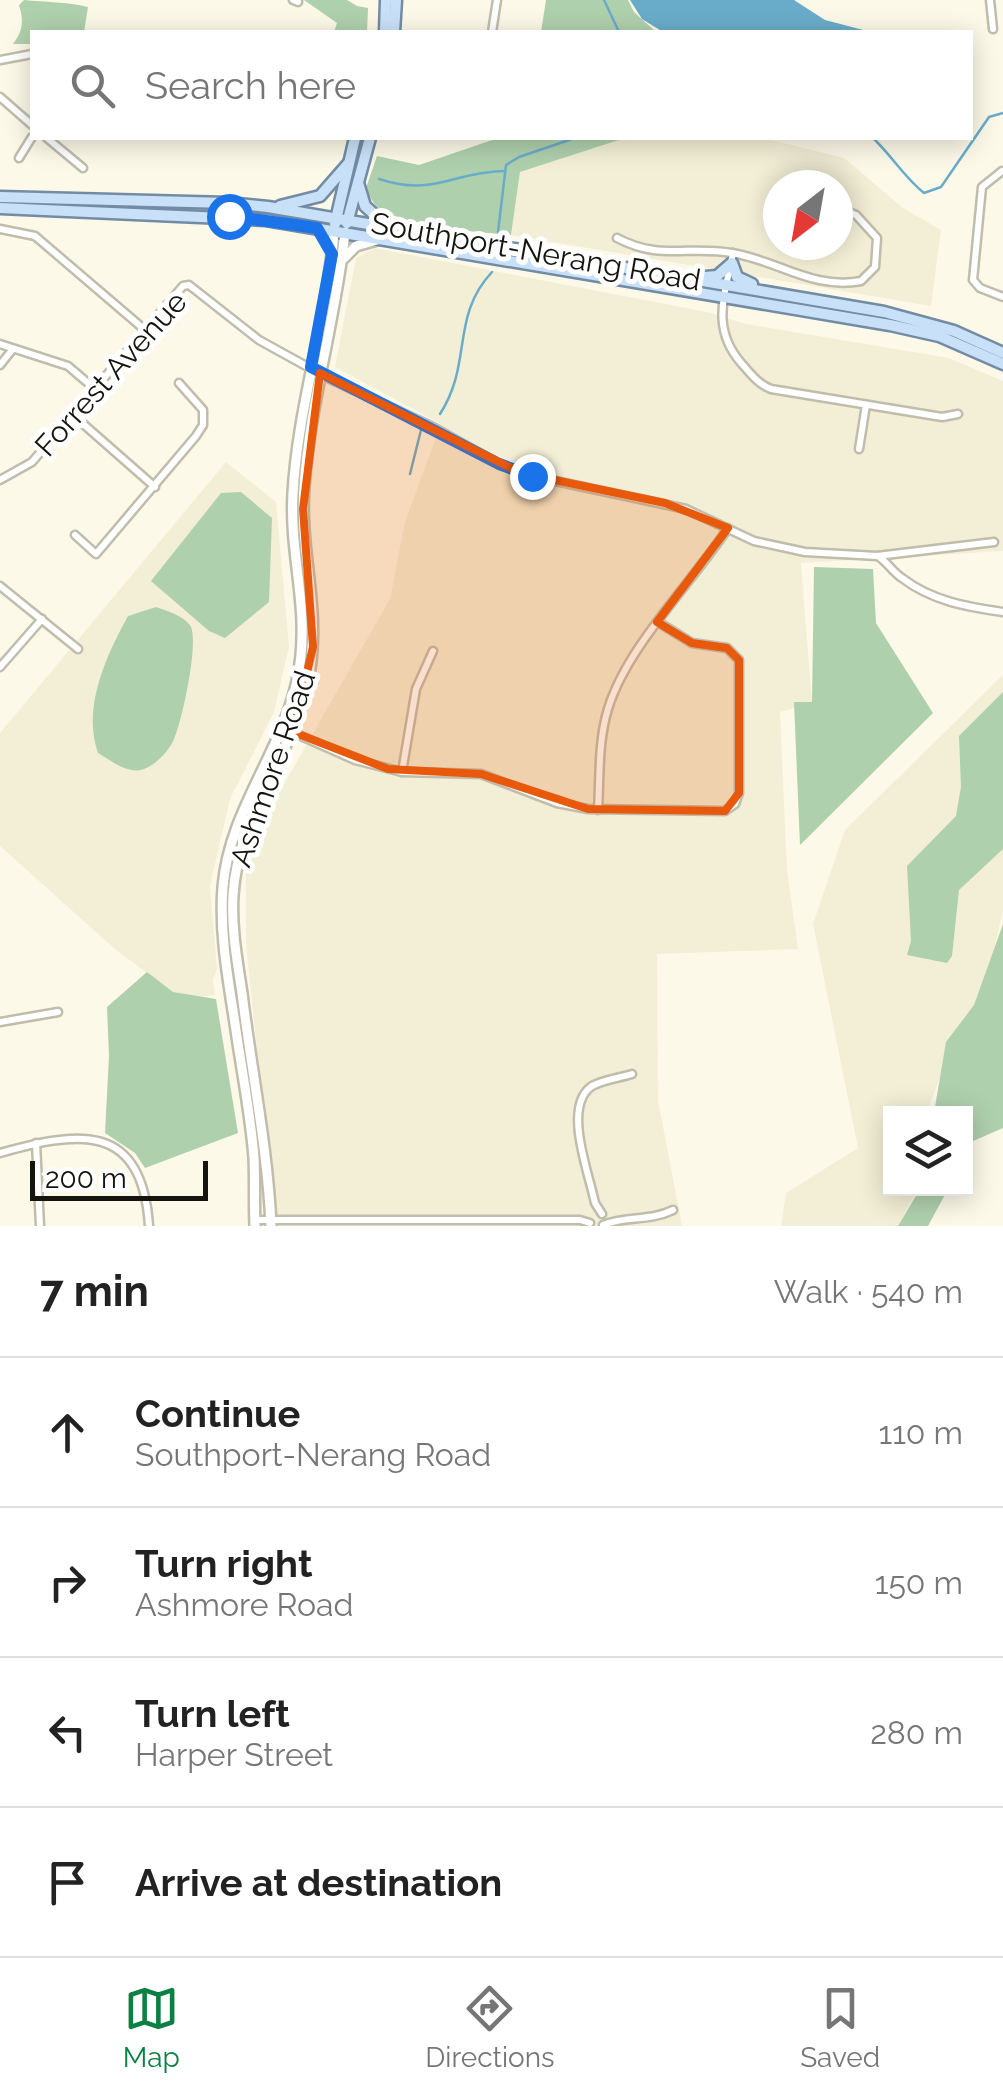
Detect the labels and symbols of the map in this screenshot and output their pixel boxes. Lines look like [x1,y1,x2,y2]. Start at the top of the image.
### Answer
north arrow [763,170,853,260]
route start [207,194,253,240]
street label: Southport-Nerang Road [369,205,704,298]
street label: Forrest Avenue [28,284,194,463]
route end [510,454,556,500]
street label: Ashmore Road [223,666,322,871]
scale bar [30,1156,208,1200]

